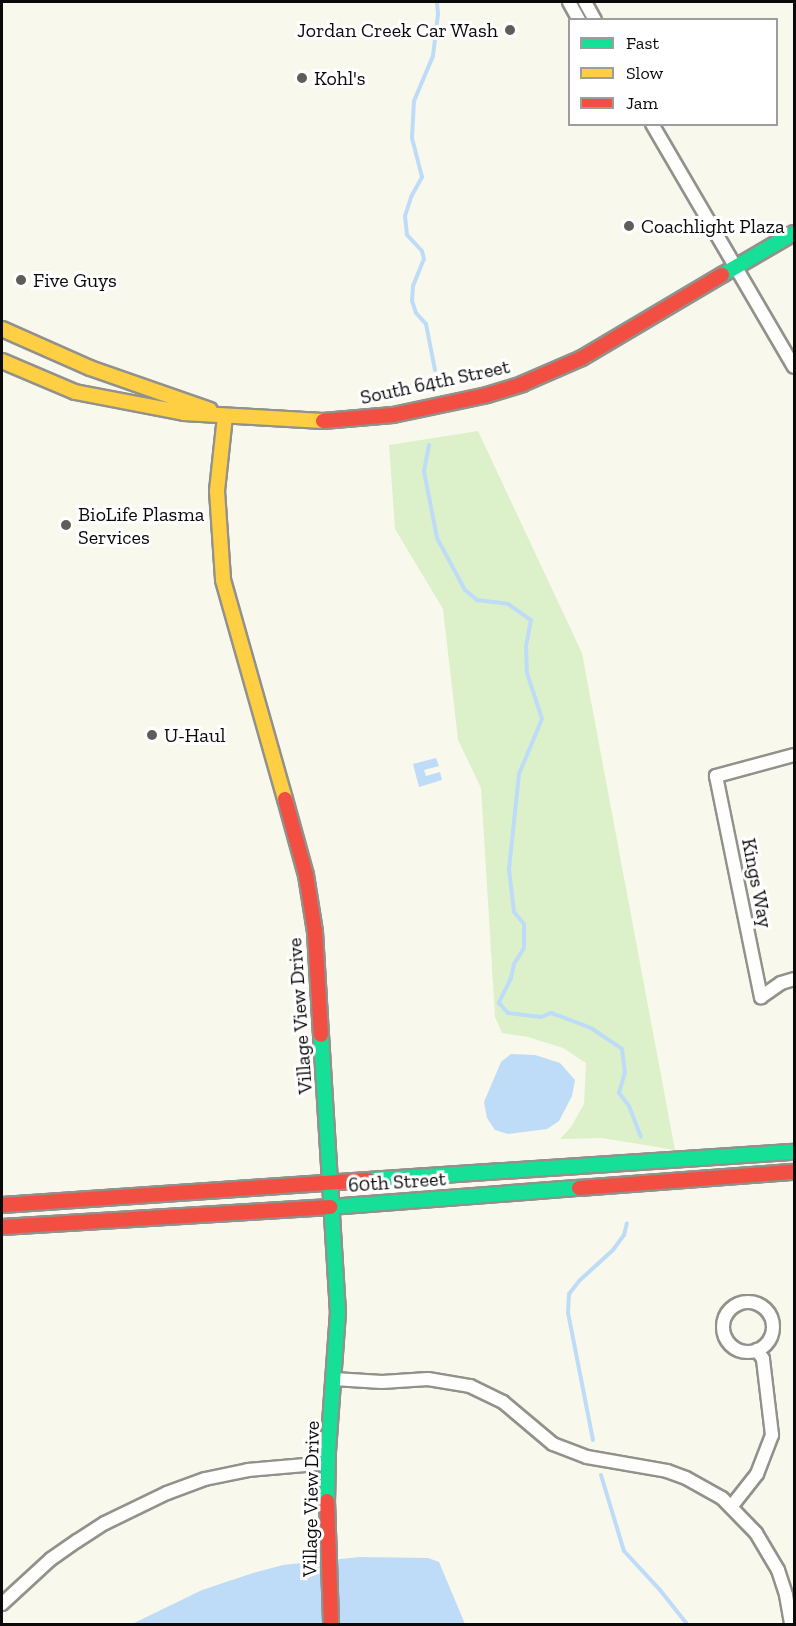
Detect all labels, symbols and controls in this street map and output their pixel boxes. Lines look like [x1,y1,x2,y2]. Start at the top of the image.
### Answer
place label: Jordan Creek Car Wash [296,18,498,42]
legend [568,18,778,126]
marker: Jordan Creek Car Wash [503,23,517,37]
text: Fast [626,32,659,54]
text: Slow [626,62,663,84]
place label: Kohl's [314,66,366,90]
marker: Kohl's [295,71,309,85]
text: Jam [626,92,658,114]
place label: Coachlight Plaza [641,214,785,238]
marker: Coachlight Plaza [622,219,636,233]
place label: Five Guys [33,268,117,292]
marker: Five Guys [14,273,28,287]
street label: South 64th Street [358,354,512,410]
place label: BioLife Plasma Services [78,502,204,549]
marker: BioLife Plasma Services [59,518,73,532]
place label: U-Haul [164,723,226,747]
marker: U-Haul [145,728,159,742]
street label: Kings Way [736,836,778,930]
street label: Village View Drive [283,937,317,1095]
street label: 60th Street [347,1167,447,1197]
street label: Village View Drive [298,1420,324,1578]

